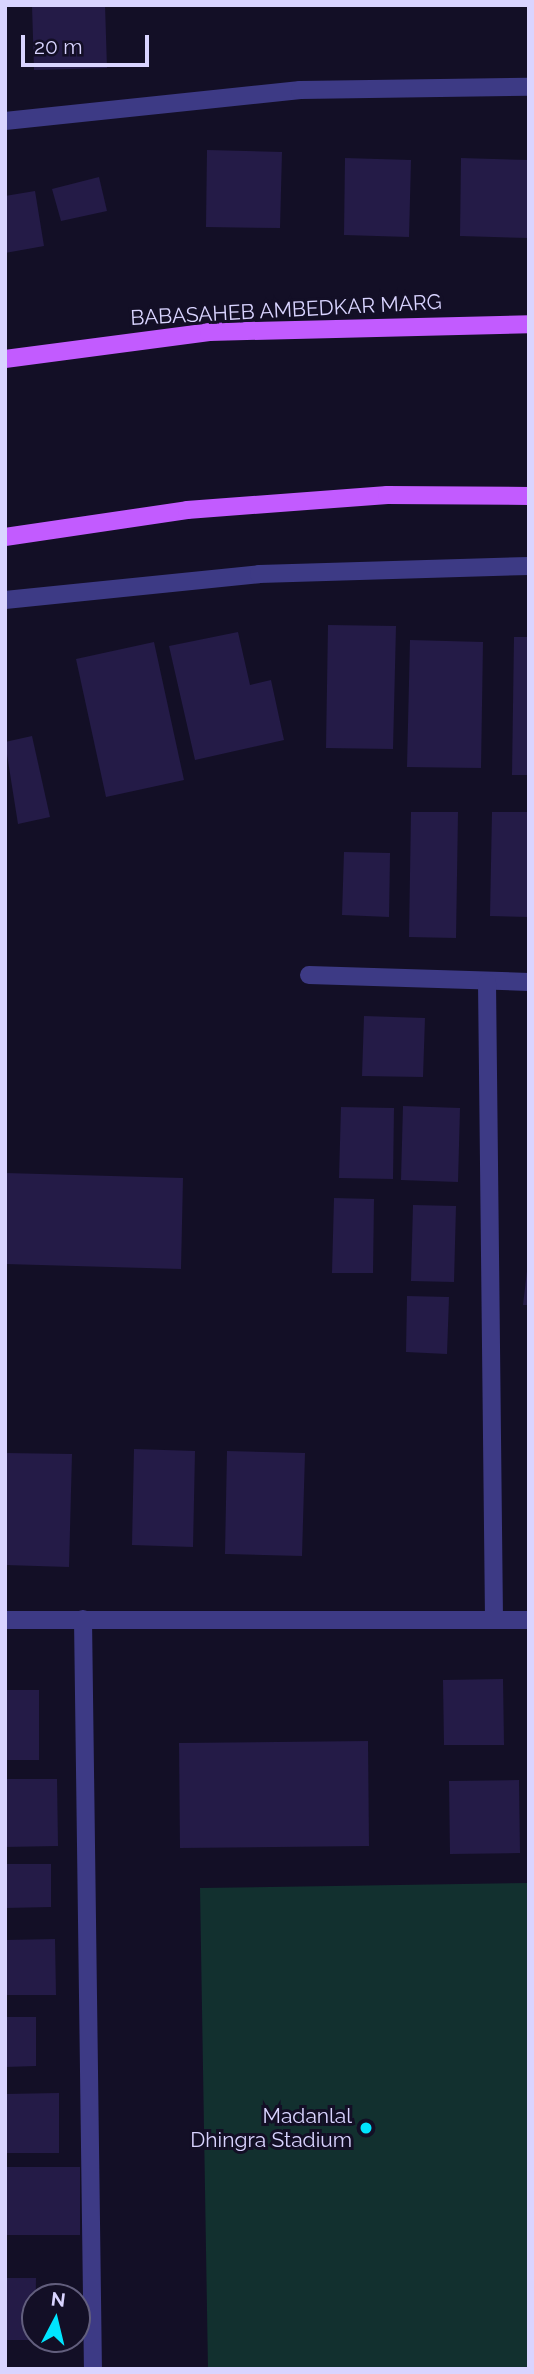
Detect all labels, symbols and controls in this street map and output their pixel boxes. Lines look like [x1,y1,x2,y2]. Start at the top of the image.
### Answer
scale bar [24,21,152,65]
text: 20 m [34,34,82,59]
street label: BABASAHEB AMBEDKAR MARG [129,289,443,331]
place label: Madanlal Dhingra Stadium [190,2103,352,2153]
marker: Madanlal Dhingra Stadium [358,2120,374,2136]
north arrow [21,2283,91,2353]
text: N [50,2287,67,2311]

